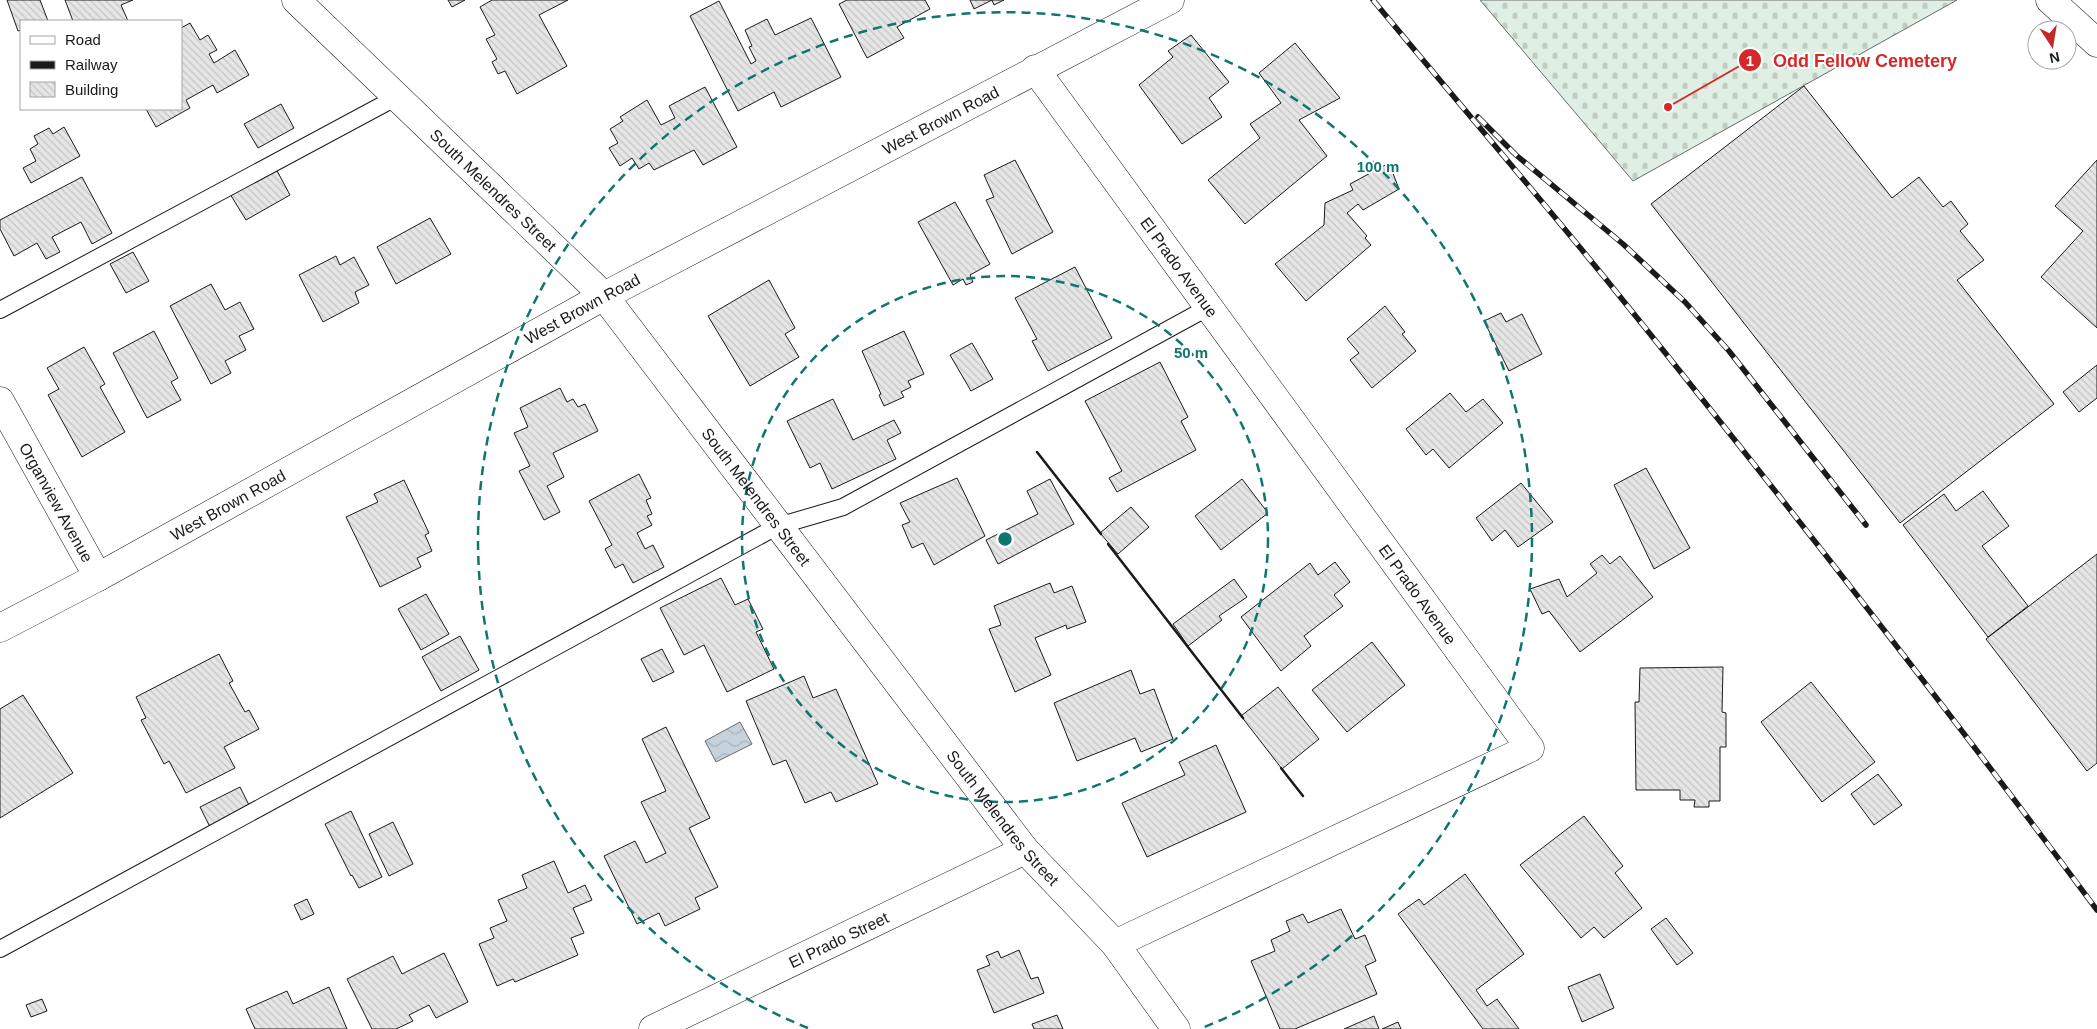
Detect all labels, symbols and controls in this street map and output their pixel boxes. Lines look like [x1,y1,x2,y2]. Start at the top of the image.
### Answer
legend [20,20,182,110]
north arrow [2027,20,2077,70]
text: Road [65,31,101,48]
callout: Odd Fellow Cemetery [1738,44,1967,77]
text: N [2048,49,2061,67]
text: Odd Fellow Cemetery [1773,51,1957,71]
text: 1 [1746,52,1754,69]
text: Railway [65,56,118,73]
text: Building [65,81,118,98]
street label: West Brown Road [880,83,1002,158]
street label: South Melendres Street [427,126,560,255]
text: 100 m [1357,158,1399,175]
street label: El Prado Avenue [1137,214,1221,320]
street label: West Brown Road [522,271,643,347]
text: 50 m [1174,344,1208,361]
street label: South Melendres Street [698,425,814,569]
street label: Organview Avenue [16,440,96,565]
street label: West Brown Road [168,467,288,544]
centre of rings [996,530,1014,548]
street label: El Prado Avenue [1376,541,1459,648]
street label: South Melendres Street [943,747,1062,889]
street label: El Prado Street [786,909,892,971]

